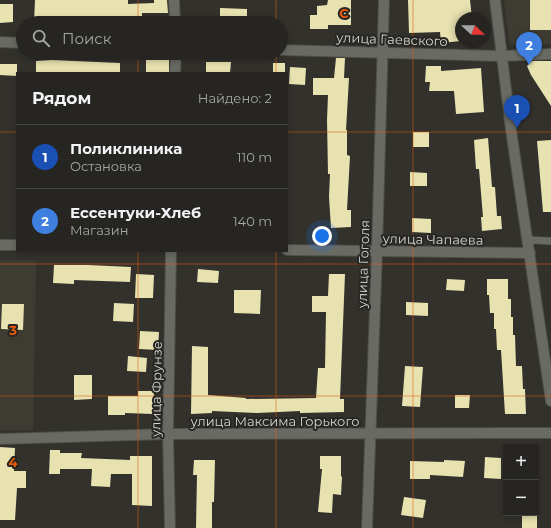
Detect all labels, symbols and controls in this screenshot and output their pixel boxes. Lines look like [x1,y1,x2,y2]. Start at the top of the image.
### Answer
text: C [339,5,349,21]
north arrow [455,12,491,48]
search box [16,16,288,60]
icon: search [30,27,52,49]
text: Поиск [62,29,111,48]
street label: улица Гаевского [335,29,448,49]
pin: 2 [516,32,542,65]
text: Рядом [32,88,91,108]
text: Найдено: 2 [198,90,272,106]
pin: 1 [504,95,530,128]
text: Поликлиника [70,139,182,158]
text: 1 [42,149,48,165]
text: 110 m [237,149,272,165]
text: Остановка [70,158,142,174]
text: Ессентуки-Хлеб [70,203,201,222]
text: 2 [41,213,49,229]
text: 140 m [233,213,272,229]
street label: улица Гоголя [353,220,373,309]
text: Магазин [70,222,129,238]
your location [312,226,332,246]
street label: улица Чапаева [382,230,483,248]
text: 3 [8,322,17,338]
street label: улица Фрунзе [147,341,165,438]
street label: улица Максима Горького [189,413,360,429]
map controls [503,444,539,516]
button: + [503,444,539,480]
text: 4 [9,454,18,470]
button: − [503,480,539,516]

